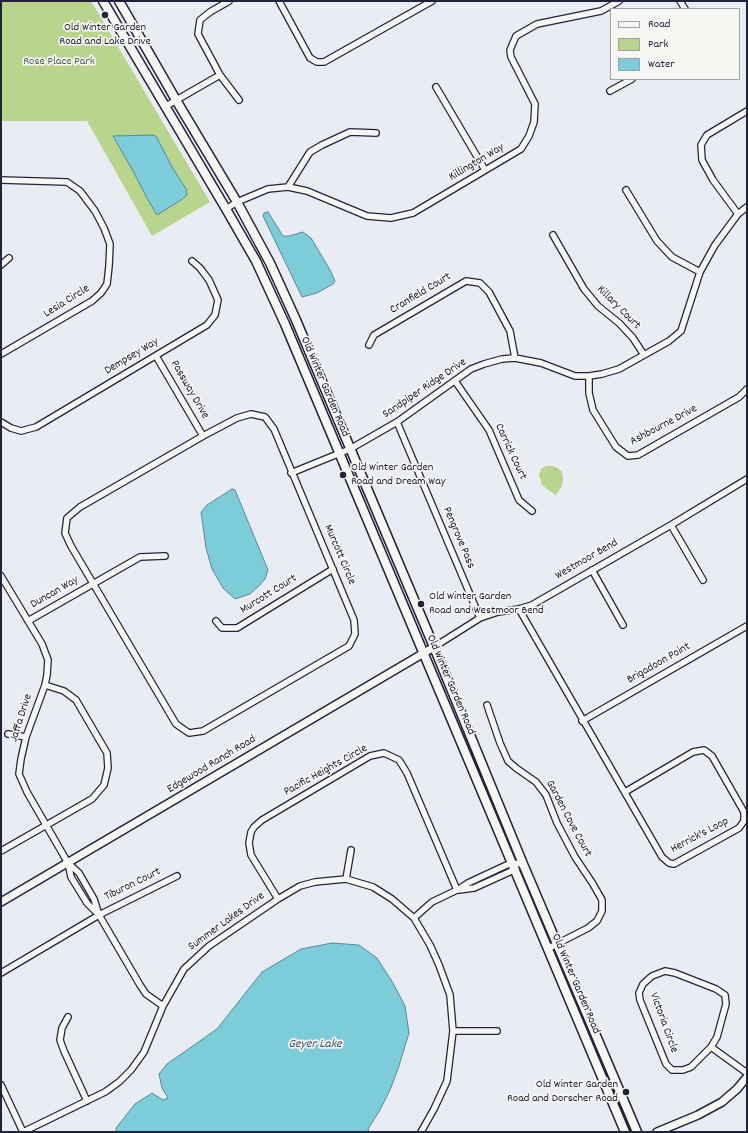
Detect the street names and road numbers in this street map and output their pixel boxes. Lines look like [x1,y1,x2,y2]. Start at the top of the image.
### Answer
street label: Killington Way [447,141,507,185]
street label: Cranfield Court [388,270,454,318]
street label: Lesia Circle [41,282,93,322]
street label: Killary Court [593,283,643,333]
street label: Dempsey Way [102,335,162,379]
street label: Old Winter Garden Road [296,335,352,439]
street label: Sandpiper Ridge Drive [380,356,470,422]
street label: Passway Drive [166,358,212,422]
street label: Ashbourne Drive [628,402,700,450]
street label: Carrick Court [491,422,529,482]
street label: Pengrove Pass [439,505,477,571]
street label: Murcott Circle [320,523,358,587]
street label: Westmoor Bend [553,536,621,584]
street label: Murcott Court [238,572,300,618]
street label: Duncan Way [28,574,82,612]
street label: Old Winter Garden Road [422,633,478,737]
street label: Brigadoon Point [625,640,693,688]
street label: Jaffa Drive [7,692,37,744]
street label: Edgewood Ranch Road [165,733,259,797]
street label: Pacific Heights Circle [282,742,370,800]
street label: Garden Cove Court [542,778,594,860]
street label: Herrick's Loop [669,815,731,857]
street label: Tiburon Court [103,865,163,905]
street label: Summer Lakes Drive [186,889,268,955]
street label: Old Winter Garden Road [547,932,603,1036]
street label: Victoria Circle [645,991,681,1055]

